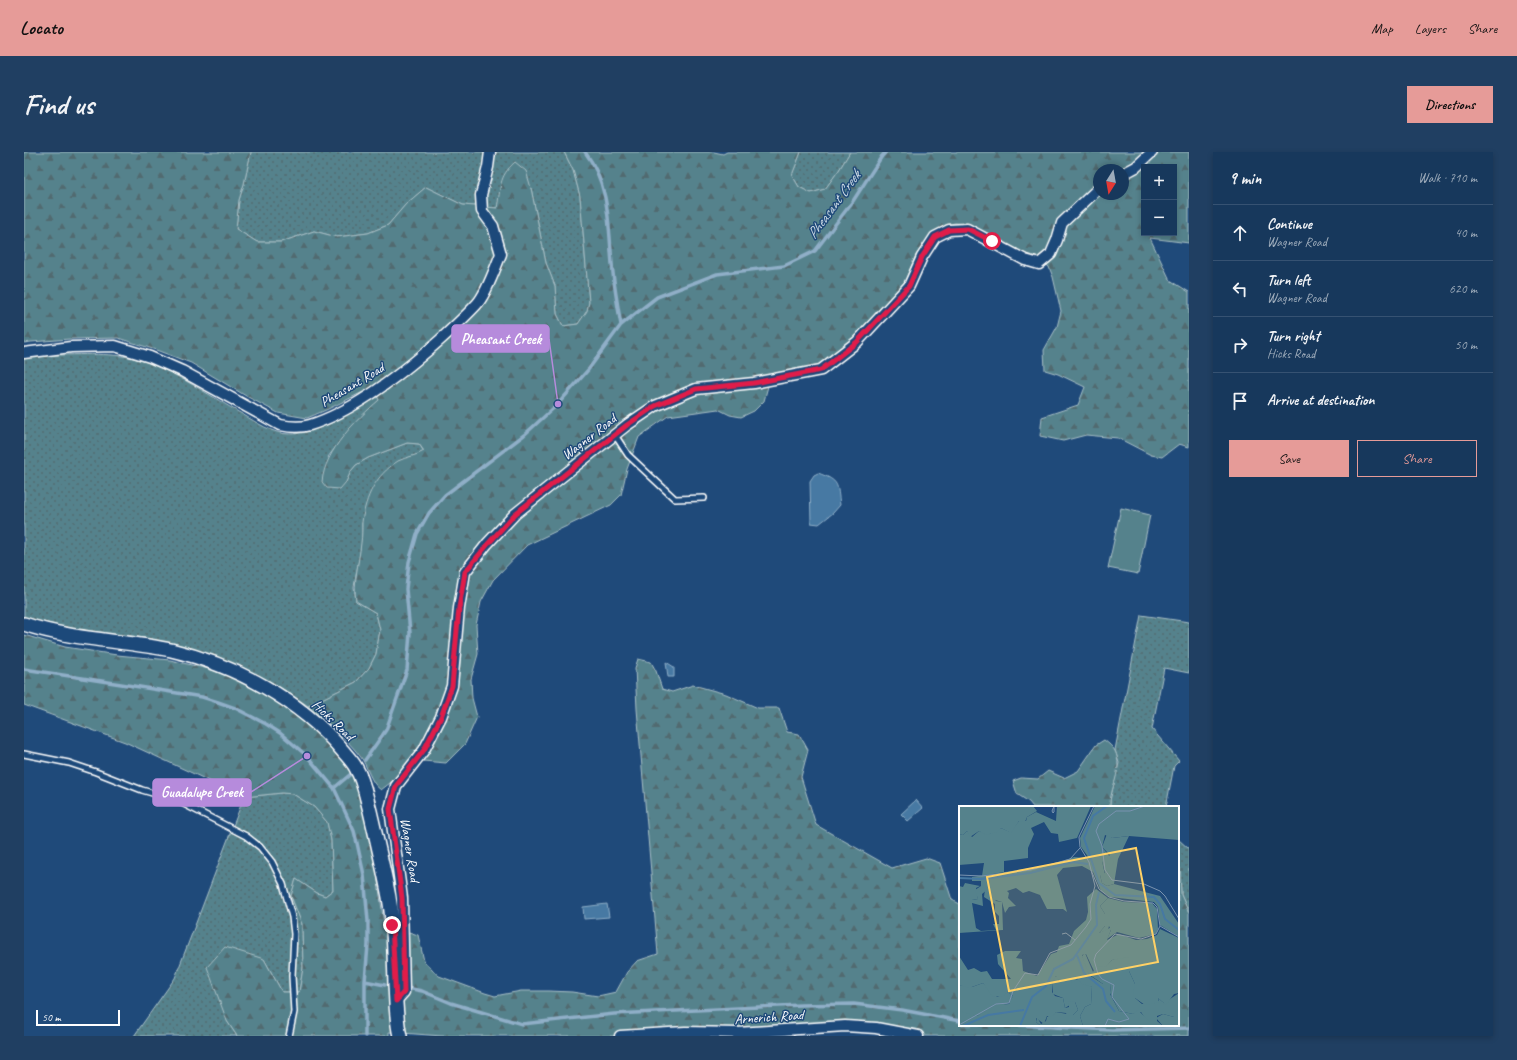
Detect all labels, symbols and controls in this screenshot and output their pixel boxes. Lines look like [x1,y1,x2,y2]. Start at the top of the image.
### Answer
text: Locato [20,16,63,40]
text: Map [1371,20,1393,37]
text: Layers [1415,20,1446,37]
text: Share [1468,20,1497,37]
button: Directions [1407,86,1493,123]
text: Find us [24,87,94,122]
water label: Pheasant Creek [803,164,867,243]
north arrow [1093,164,1129,200]
map controls [1141,164,1177,236]
button: + [1141,164,1177,200]
text: 9 min [1229,168,1261,189]
text: Walk · 710 m [1418,170,1477,186]
button: − [1141,200,1177,236]
text: Continue [1267,215,1312,234]
icon: ahead [1229,222,1251,244]
text: 40 m [1455,225,1477,241]
route start [983,232,1001,250]
text: Wagner Road [1267,234,1327,250]
text: Turn left [1267,271,1310,290]
icon: left [1229,278,1251,300]
text: 620 m [1449,281,1477,297]
text: Wagner Road [1267,290,1327,306]
callout: Pheasant Creek [452,325,549,352]
text: Turn right [1267,327,1320,346]
text: Pheasant Creek [461,330,543,349]
icon: right [1229,334,1251,356]
text: 50 m [1455,337,1477,353]
text: Hicks Road [1267,346,1315,362]
street label: Pheasant Road [317,358,389,411]
icon: arrive [1229,390,1251,412]
text: Arrive at destination [1267,391,1374,410]
street label: Wagner Road [558,409,622,464]
button: Save [1229,440,1349,477]
button: Share [1357,440,1477,477]
street label: Hicks Road [308,696,359,746]
callout: Guadalupe Creek [153,779,251,806]
text: Guadalupe Creek [161,783,244,802]
inset map [959,806,1179,1026]
street label: Wagner Road [397,817,424,886]
route end [383,916,401,934]
street label: Arnerich Road [734,1006,807,1028]
scale bar [36,1008,120,1027]
text: 50 m [42,1010,61,1024]

